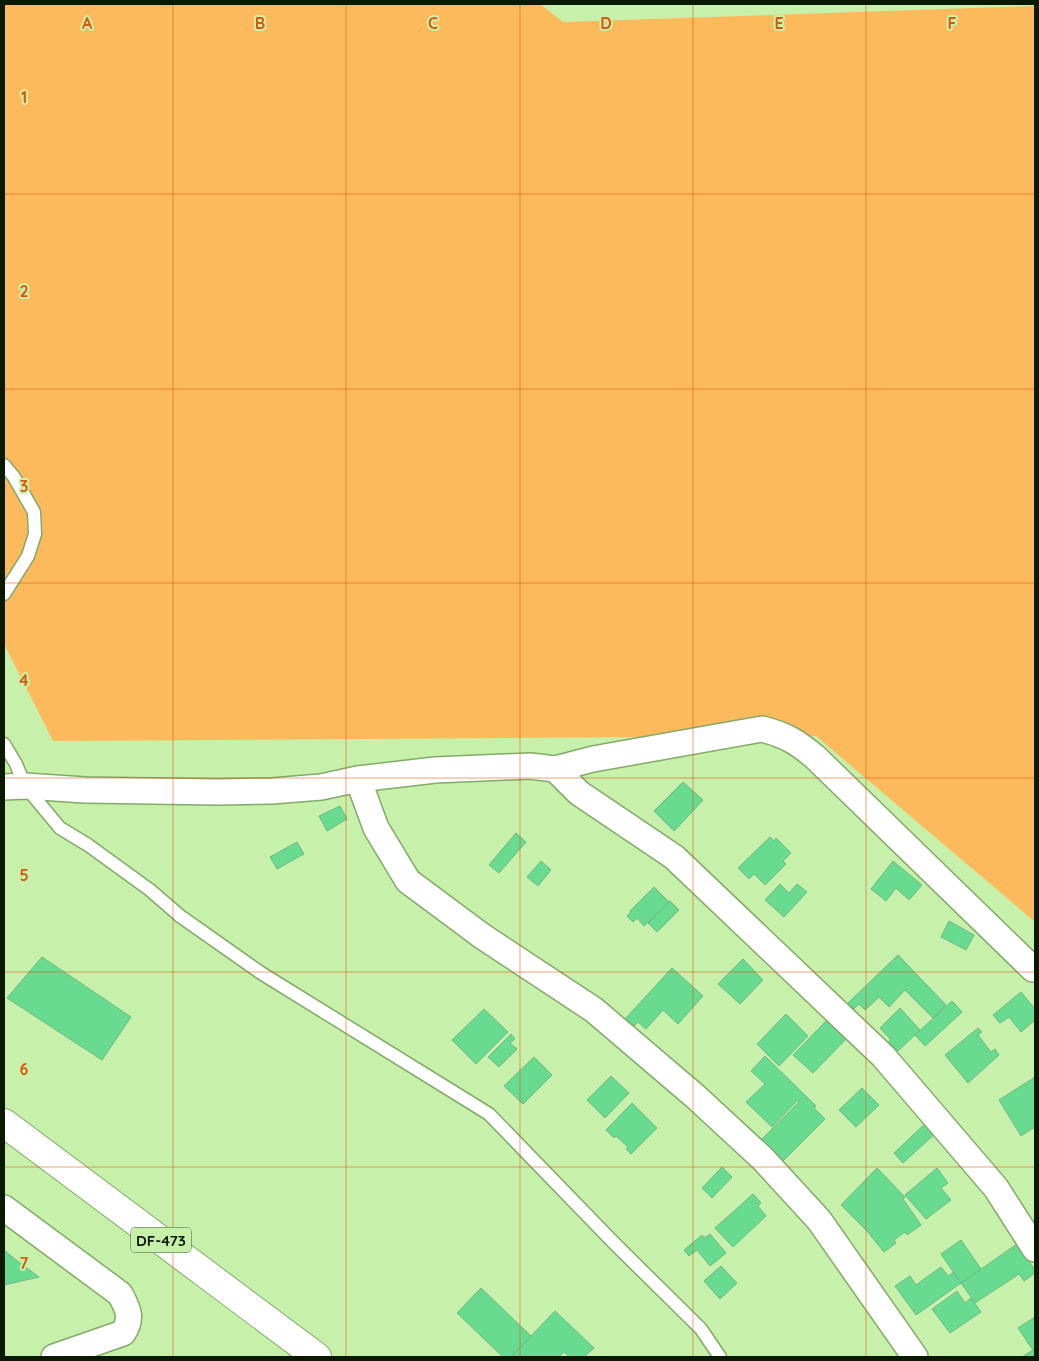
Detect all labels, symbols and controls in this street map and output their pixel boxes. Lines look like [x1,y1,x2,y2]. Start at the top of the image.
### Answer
text: A [82,13,93,33]
text: B [255,13,265,33]
text: C [428,13,438,33]
text: D [600,13,612,33]
text: E [774,13,784,33]
text: F [948,13,957,33]
text: 1 [21,87,27,107]
text: 2 [19,281,29,301]
text: 3 [20,476,28,496]
text: 4 [19,670,29,690]
text: 5 [19,865,29,885]
text: 6 [20,1059,29,1079]
road number: DF-473 [131,1228,191,1252]
text: 7 [20,1253,29,1273]

